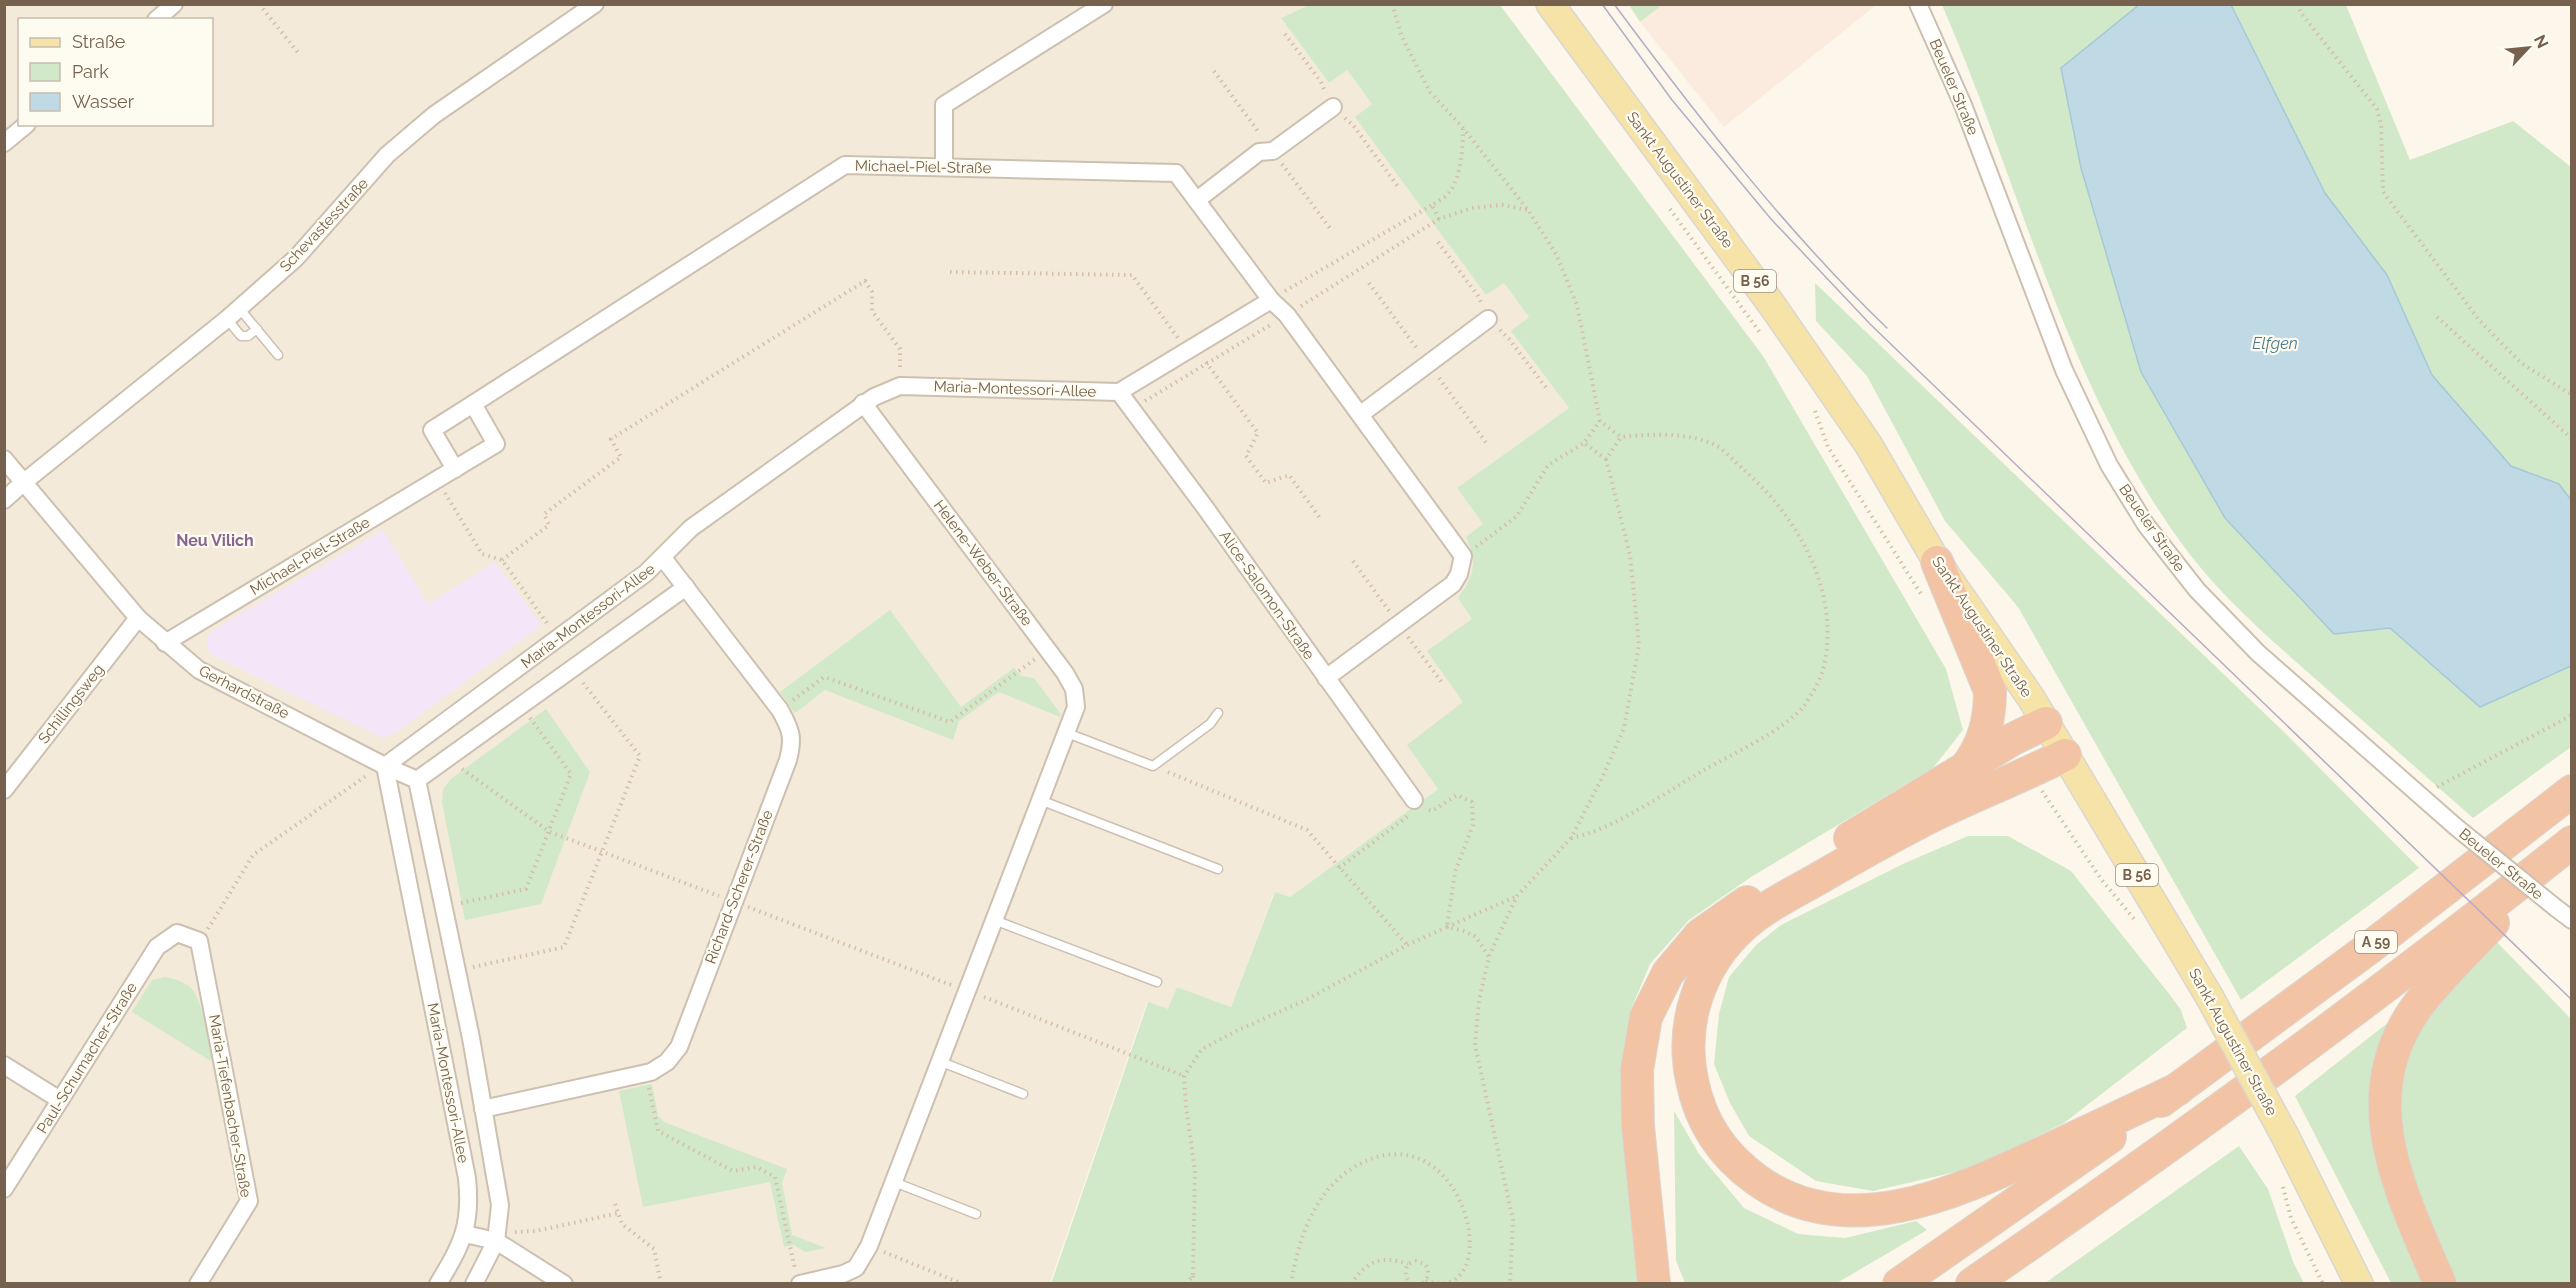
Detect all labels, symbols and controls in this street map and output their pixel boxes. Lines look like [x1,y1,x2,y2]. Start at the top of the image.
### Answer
legend [18,18,213,126]
north arrow [2498,18,2558,78]
text: Straße [72,31,126,52]
text: N [2530,32,2552,51]
street label: Beueler Straße [1926,36,1982,138]
text: Park [72,61,109,82]
text: Wasser [72,91,135,112]
street label: Sankt Augustiner Straße [1623,108,1737,252]
street label: Michael-Piel-Straße [855,157,992,177]
street label: Schevastesstraße [276,174,372,276]
road number: B 56 [1734,270,1776,292]
water label: Elfgen [2252,334,2298,353]
street label: Maria-Montessori-Allee [933,377,1097,401]
street label: Beueler Straße [2115,481,2189,575]
street label: Helene-Weber-Straße [930,496,1036,630]
street label: Michael-Piel-Straße [247,513,373,599]
street label: Alice-Salomon-Straße [1216,527,1318,663]
district label: Neu Vilich [176,531,254,550]
street label: Sankt Augustiner Straße [1928,553,2036,701]
street label: Maria-Montessori-Allee [518,560,659,672]
street label: Schillingsweg [34,661,108,747]
street label: Gerhardstraße [196,662,292,723]
street label: Richard-Scherer-Straße [701,807,777,966]
street label: Beueler Straße [2455,825,2547,903]
road number: B 56 [2116,864,2158,886]
road number: A 59 [2355,931,2397,953]
street label: Sankt Augustiner Straße [2185,965,2281,1119]
street label: Paul-Schumacher-Straße [33,979,141,1137]
street label: Maria-Montessori-Allee [424,1001,472,1165]
street label: Maria-Tiefenbacher-Straße [205,1013,255,1199]

